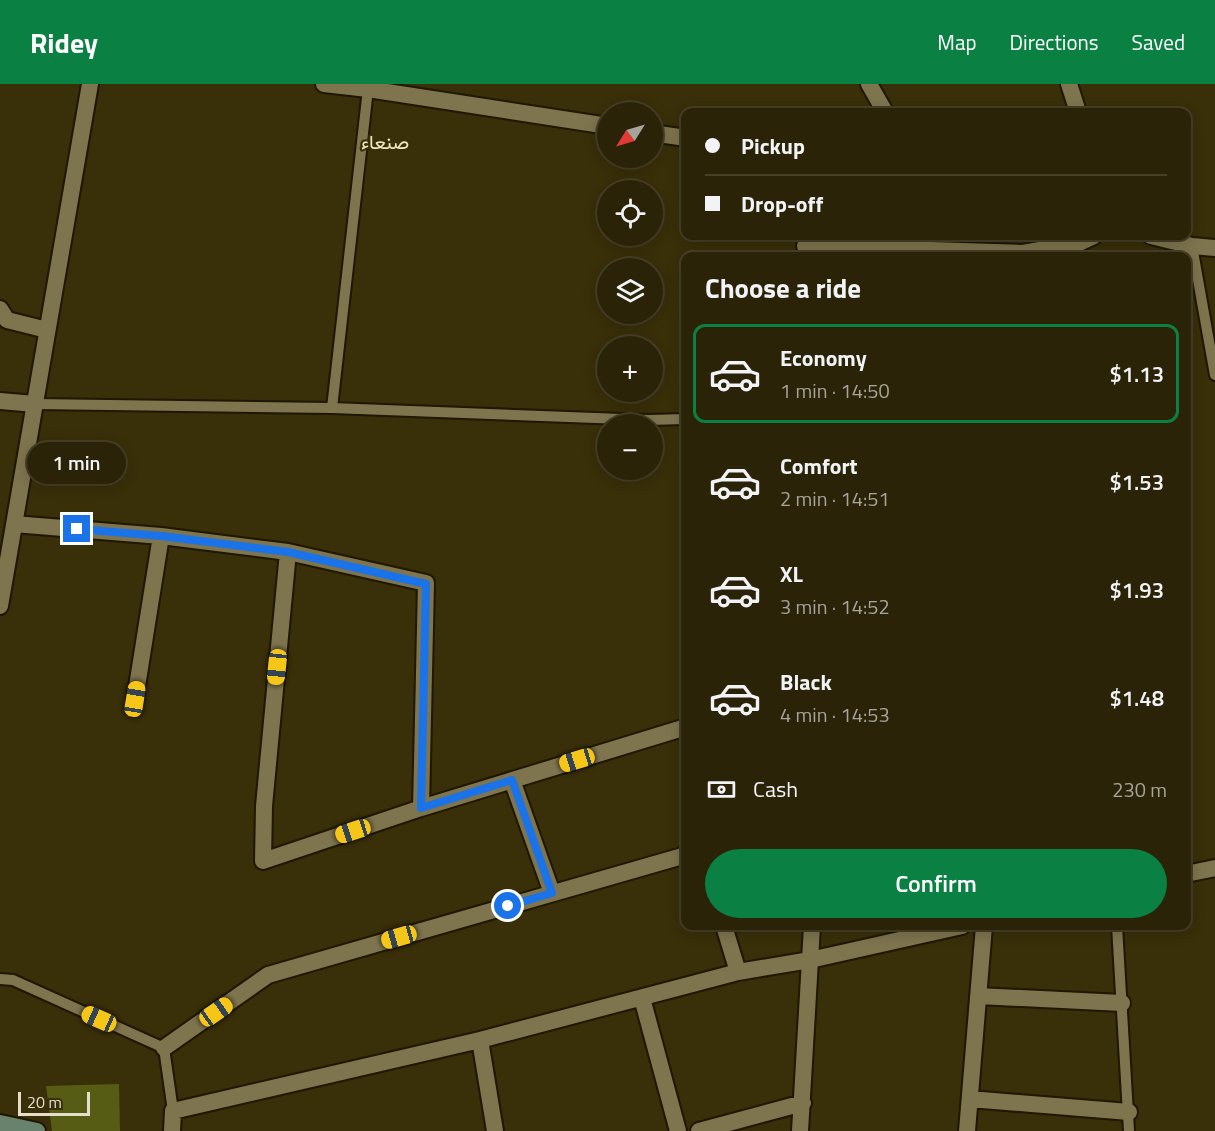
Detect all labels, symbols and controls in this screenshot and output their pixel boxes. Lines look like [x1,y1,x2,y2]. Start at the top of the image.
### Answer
text: Ridey [30,21,98,64]
text: Map [937,26,977,58]
text: Directions [1010,26,1099,58]
text: Saved [1132,26,1185,58]
north arrow [597,102,663,168]
map controls [597,102,663,480]
district label: صنعاء [361,126,409,157]
text: Pickup [741,129,805,163]
button: locate [597,180,663,246]
text: Drop-off [741,187,823,221]
button: layers [597,258,663,324]
text: Choose a ride [705,267,861,308]
button: + [597,336,663,402]
text: Economy [780,341,867,375]
icon: car [708,347,762,401]
text: $1.13 [1109,357,1164,391]
text: 1 min · 14:50 [780,375,890,406]
button: − [597,414,663,480]
callout: 1 min [28,442,127,484]
text: 1 min [52,447,101,478]
text: Comfort [780,449,858,483]
icon: car [708,455,762,509]
text: $1.53 [1109,465,1164,499]
text: 2 min · 14:51 [780,483,890,514]
route end [63,515,90,542]
text: XL [780,557,803,591]
icon: car [708,563,762,617]
text: $1.93 [1109,573,1164,607]
text: 3 min · 14:52 [780,591,890,622]
car [266,648,288,686]
text: Black [780,665,832,699]
icon: car [708,671,762,725]
car [123,680,147,718]
text: $1.48 [1109,681,1164,715]
text: 4 min · 14:53 [780,699,890,730]
car [557,746,597,774]
text: Cash [753,772,798,806]
icon: cash [705,773,738,806]
text: 230 m [1112,774,1167,805]
car [333,817,373,845]
button: Confirm [705,849,1167,918]
route start [494,892,521,919]
car [379,923,419,951]
car [196,994,236,1030]
car [79,1003,119,1035]
scale bar [18,1089,90,1116]
text: 20 m [27,1090,62,1114]

